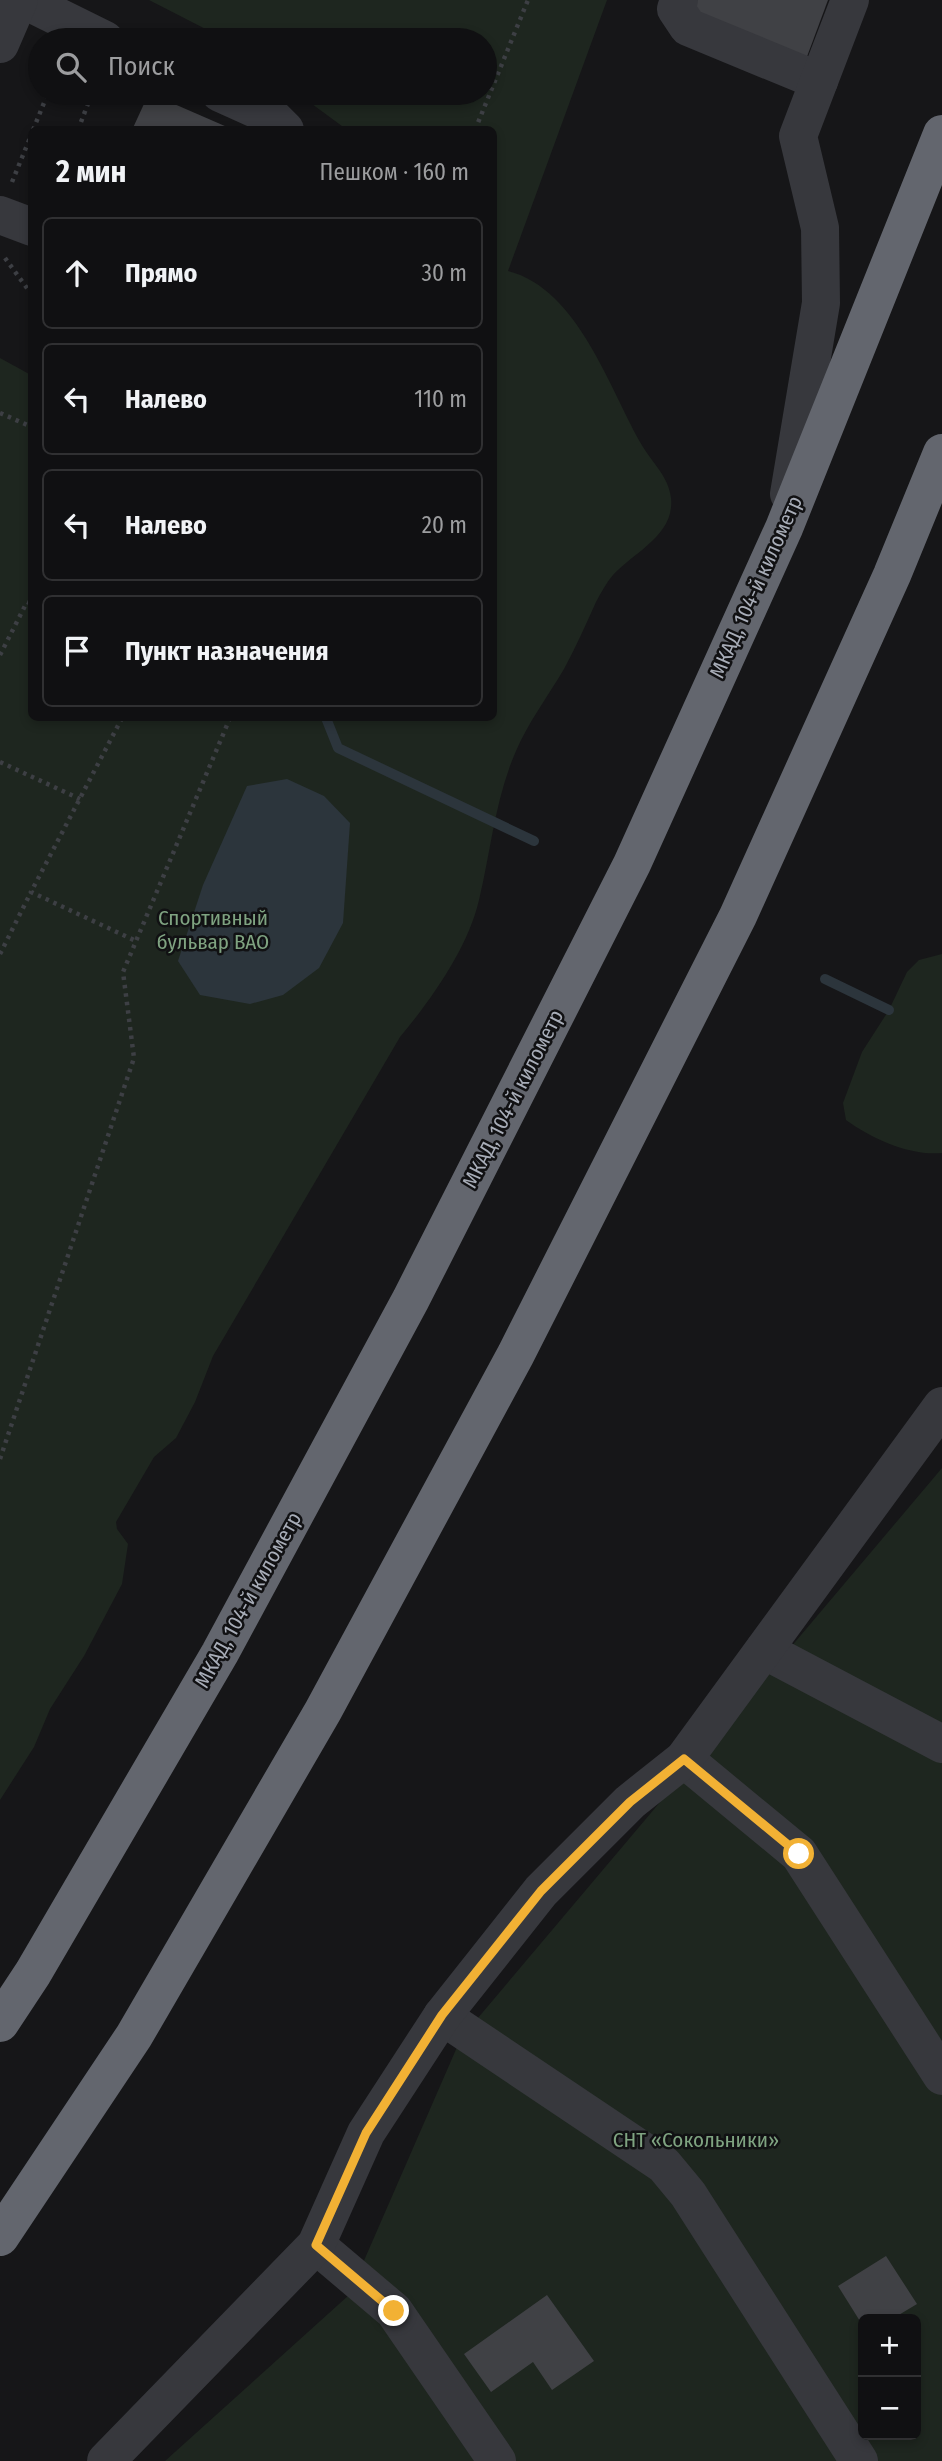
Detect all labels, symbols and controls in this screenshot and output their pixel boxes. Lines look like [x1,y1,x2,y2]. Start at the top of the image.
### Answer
search box [28,28,497,105]
icon: search [52,48,90,86]
text: Поиск [108,51,175,82]
text: 2 мин [56,154,127,190]
text: Пешком · 160 m [320,158,469,186]
icon: ahead [58,254,96,292]
text: Прямо [125,258,197,289]
text: 30 m [422,259,467,287]
icon: left [58,380,96,418]
text: Налево [125,384,207,415]
text: 110 m [414,385,467,413]
street label: МКАД, 104-й километр [704,492,808,682]
icon: left [58,506,96,544]
text: Налево [125,510,207,541]
text: 20 m [422,511,467,539]
icon: arrive [58,632,96,670]
text: Пункт назначения [125,636,329,667]
park label: Спортивный бульвар ВАО [157,905,269,955]
street label: МКАД, 104-й километр [457,1005,569,1193]
street label: МКАД, 104-й километр [189,1508,307,1692]
route start [783,1838,814,1869]
park label: СНТ «Сокольники» [613,2127,779,2153]
route end [378,2295,409,2326]
map controls [858,2314,921,2440]
button: + [858,2314,921,2377]
button: − [858,2377,921,2440]

